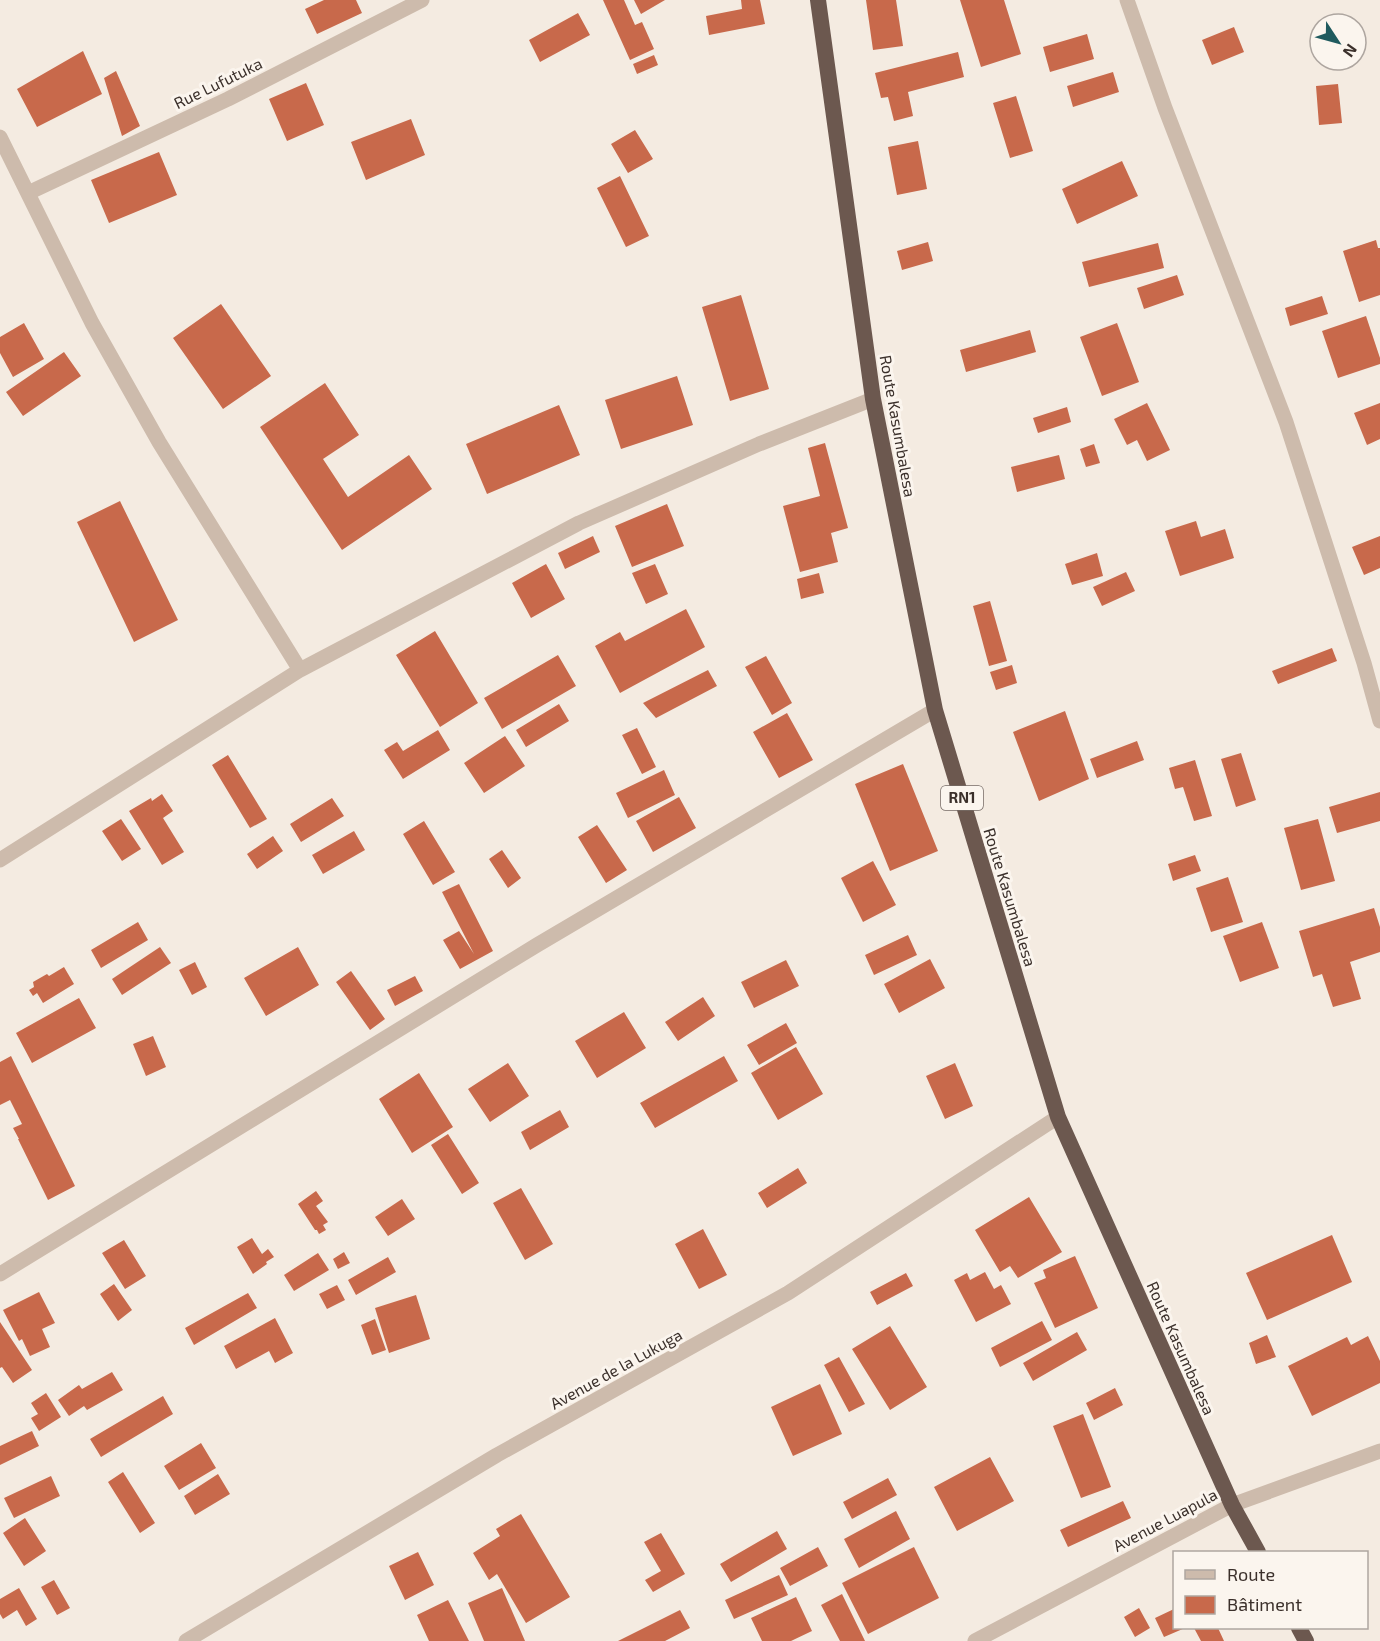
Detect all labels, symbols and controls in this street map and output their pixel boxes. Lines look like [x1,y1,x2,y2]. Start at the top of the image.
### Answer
north arrow [1308,12,1368,72]
text: N [1339,41,1362,61]
street label: Rue Lufutuka [171,53,265,112]
street label: Route Kasumbalesa [877,353,920,498]
road number: RN1 [941,786,983,810]
street label: Route Kasumbalesa [980,825,1041,968]
street label: Route Kasumbalesa [1144,1278,1219,1417]
street label: Avenue de la Lukuga [546,1324,685,1413]
street label: Avenue Luapula [1109,1484,1220,1555]
legend [1173,1551,1368,1629]
text: Route [1227,1563,1275,1585]
text: Bâtiment [1227,1593,1302,1615]

